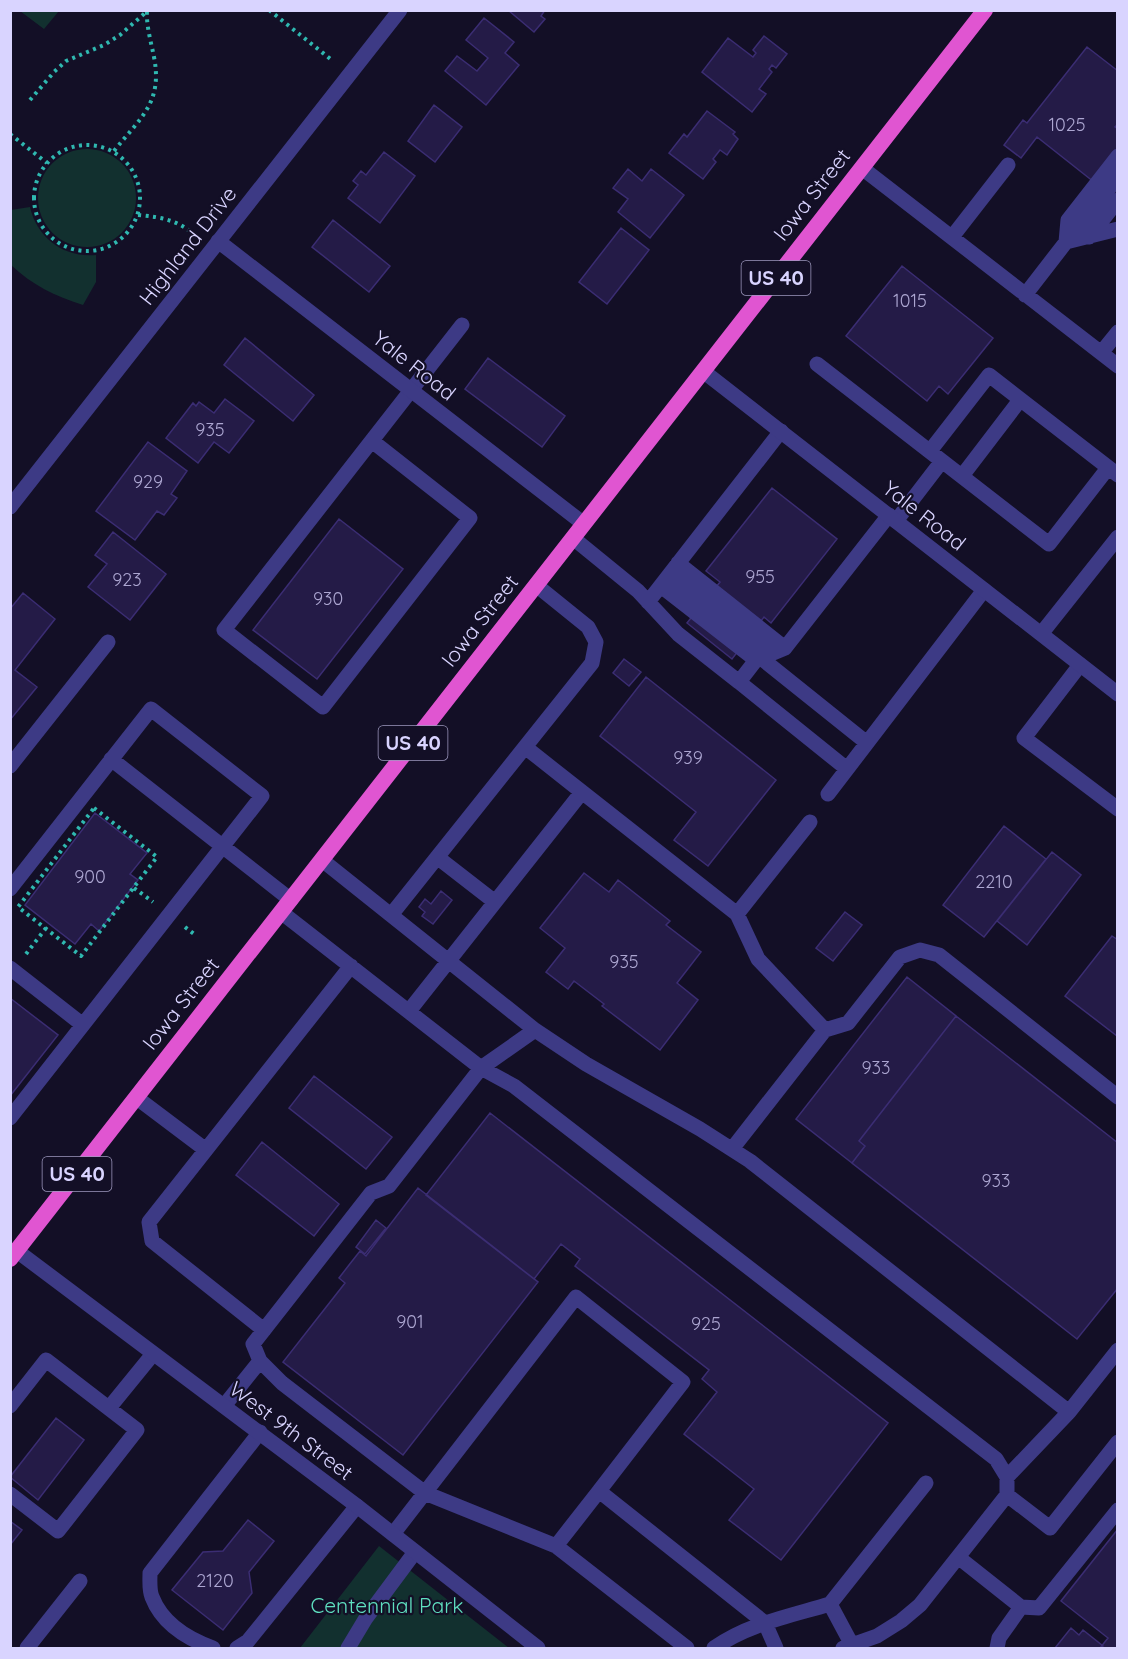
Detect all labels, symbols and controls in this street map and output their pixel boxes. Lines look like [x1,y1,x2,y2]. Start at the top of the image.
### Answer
house number: 1025 [1048,113,1086,136]
street label: Iowa Street [767,143,855,246]
street label: Highland Drive [133,181,242,310]
road number: US 40 [742,261,810,295]
house number: 1015 [893,289,927,312]
street label: Yale Road [368,325,461,406]
house number: 935 [195,418,225,441]
house number: 929 [133,470,163,493]
street label: Yale Road [878,475,971,556]
house number: 955 [745,565,775,588]
house number: 923 [112,568,142,591]
street label: Iowa Street [435,569,523,672]
house number: 930 [313,587,343,610]
road number: US 40 [378,726,448,760]
house number: 939 [673,746,703,769]
house number: 900 [74,865,106,888]
house number: 2210 [975,870,1013,893]
house number: 935 [609,950,639,973]
street label: Iowa Street [136,952,224,1055]
house number: 933 [862,1056,890,1079]
road number: US 40 [42,1157,112,1191]
house number: 933 [982,1169,1010,1192]
house number: 901 [396,1310,424,1333]
house number: 925 [691,1312,721,1335]
street label: West 9th Street [225,1375,359,1485]
house number: 2120 [196,1569,234,1592]
park label: Centennial Park [310,1592,464,1618]

